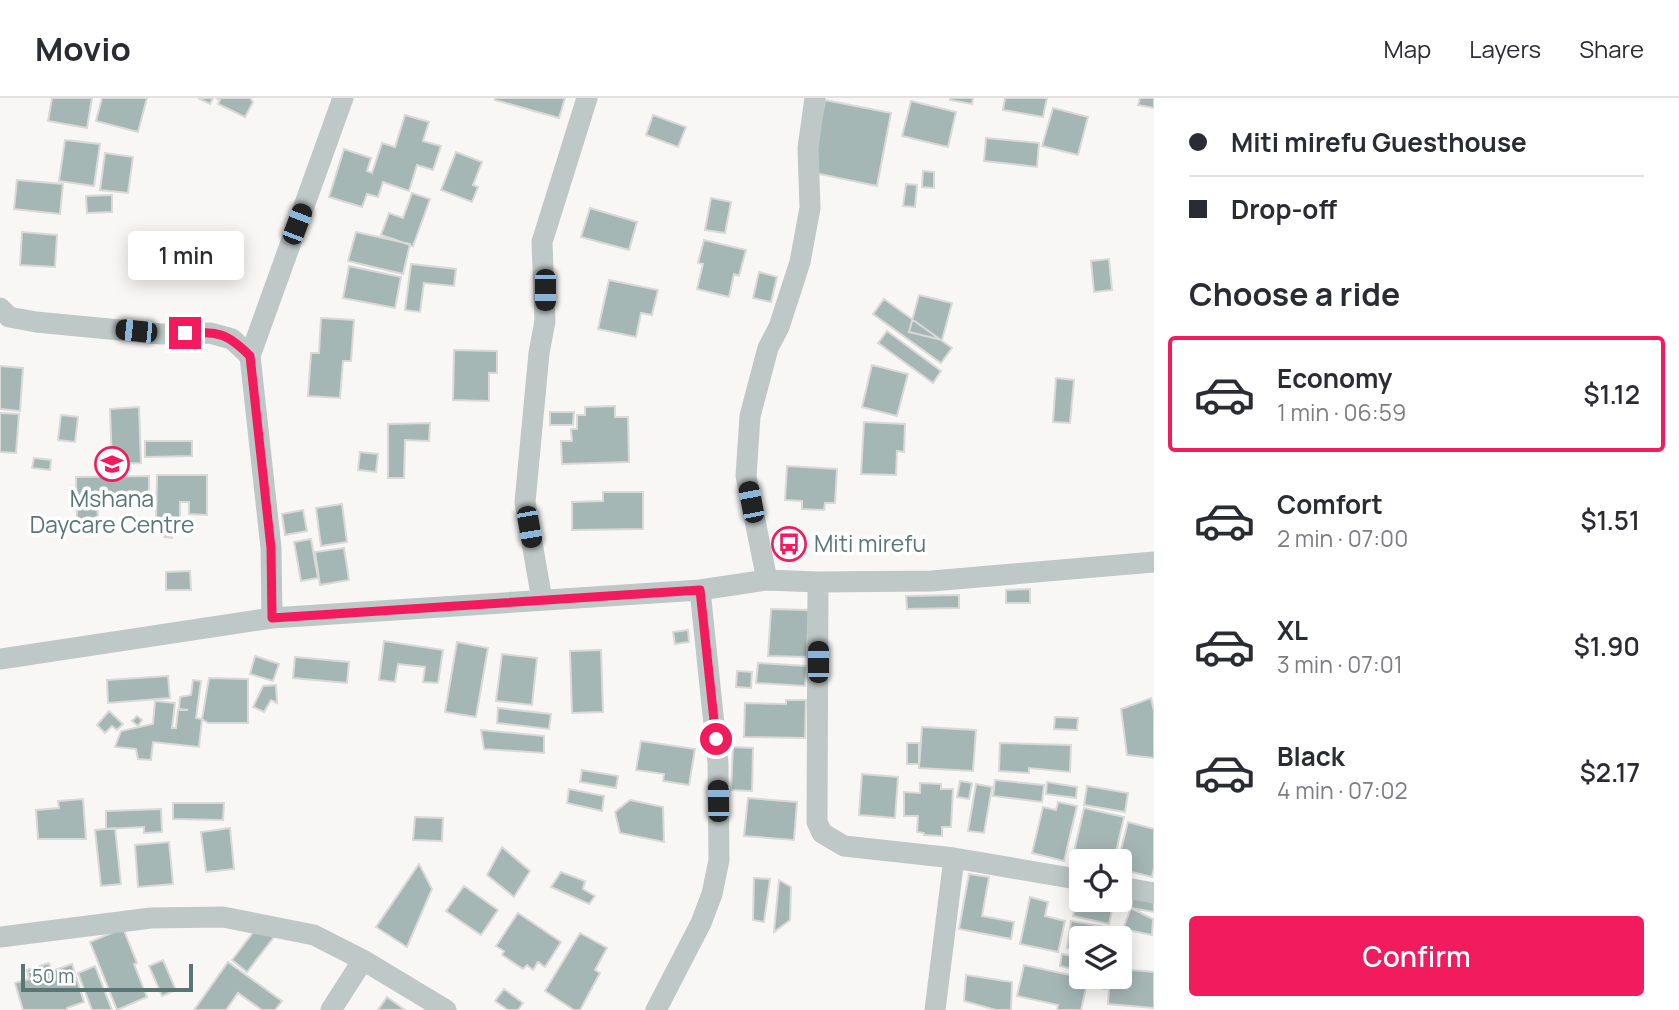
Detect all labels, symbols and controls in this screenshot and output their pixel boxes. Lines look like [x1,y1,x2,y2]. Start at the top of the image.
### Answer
text: Movio [35,26,131,71]
text: Map [1384,32,1431,65]
text: Layers [1469,32,1541,65]
text: Share [1579,32,1644,65]
text: Miti mirefu Guesthouse [1231,124,1527,160]
text: Drop-off [1231,191,1337,227]
car [280,201,315,247]
callout: 1 min [127,232,243,280]
text: 1 min [159,239,213,271]
car [535,269,556,311]
text: Choose a ride [1189,272,1400,316]
route end [169,317,201,349]
car [115,318,158,344]
text: Economy [1277,360,1392,396]
icon: car [1193,363,1256,426]
text: $1.12 [1584,376,1640,412]
text: 1 min · 06:59 [1277,396,1406,428]
school or university icon: Mshana Daycare Centre [93,445,131,483]
car [737,479,766,525]
place label: Mshana Daycare Centre [30,482,194,540]
text: Comfort [1277,486,1383,522]
icon: car [1193,489,1256,552]
text: $1.51 [1580,502,1640,538]
car [516,504,543,550]
text: 2 min · 07:00 [1277,522,1408,554]
bus stop icon: Miti mirefu [770,525,808,563]
place label: Miti mirefu [814,527,926,559]
text: XL [1277,612,1308,648]
icon: car [1193,615,1256,678]
text: $1.90 [1574,628,1640,664]
car [808,641,829,683]
text: 3 min · 07:01 [1277,648,1403,680]
route start [700,723,732,755]
text: Black [1277,738,1345,774]
icon: car [1193,741,1256,804]
text: $2.17 [1580,754,1640,790]
text: 4 min · 07:02 [1277,774,1408,806]
car [708,780,729,822]
map controls [1069,849,1132,989]
button: locate [1069,849,1132,912]
button: Confirm [1189,916,1644,996]
button: layers [1069,926,1132,989]
scale bar [21,961,192,993]
text: 50 m [32,963,74,989]

